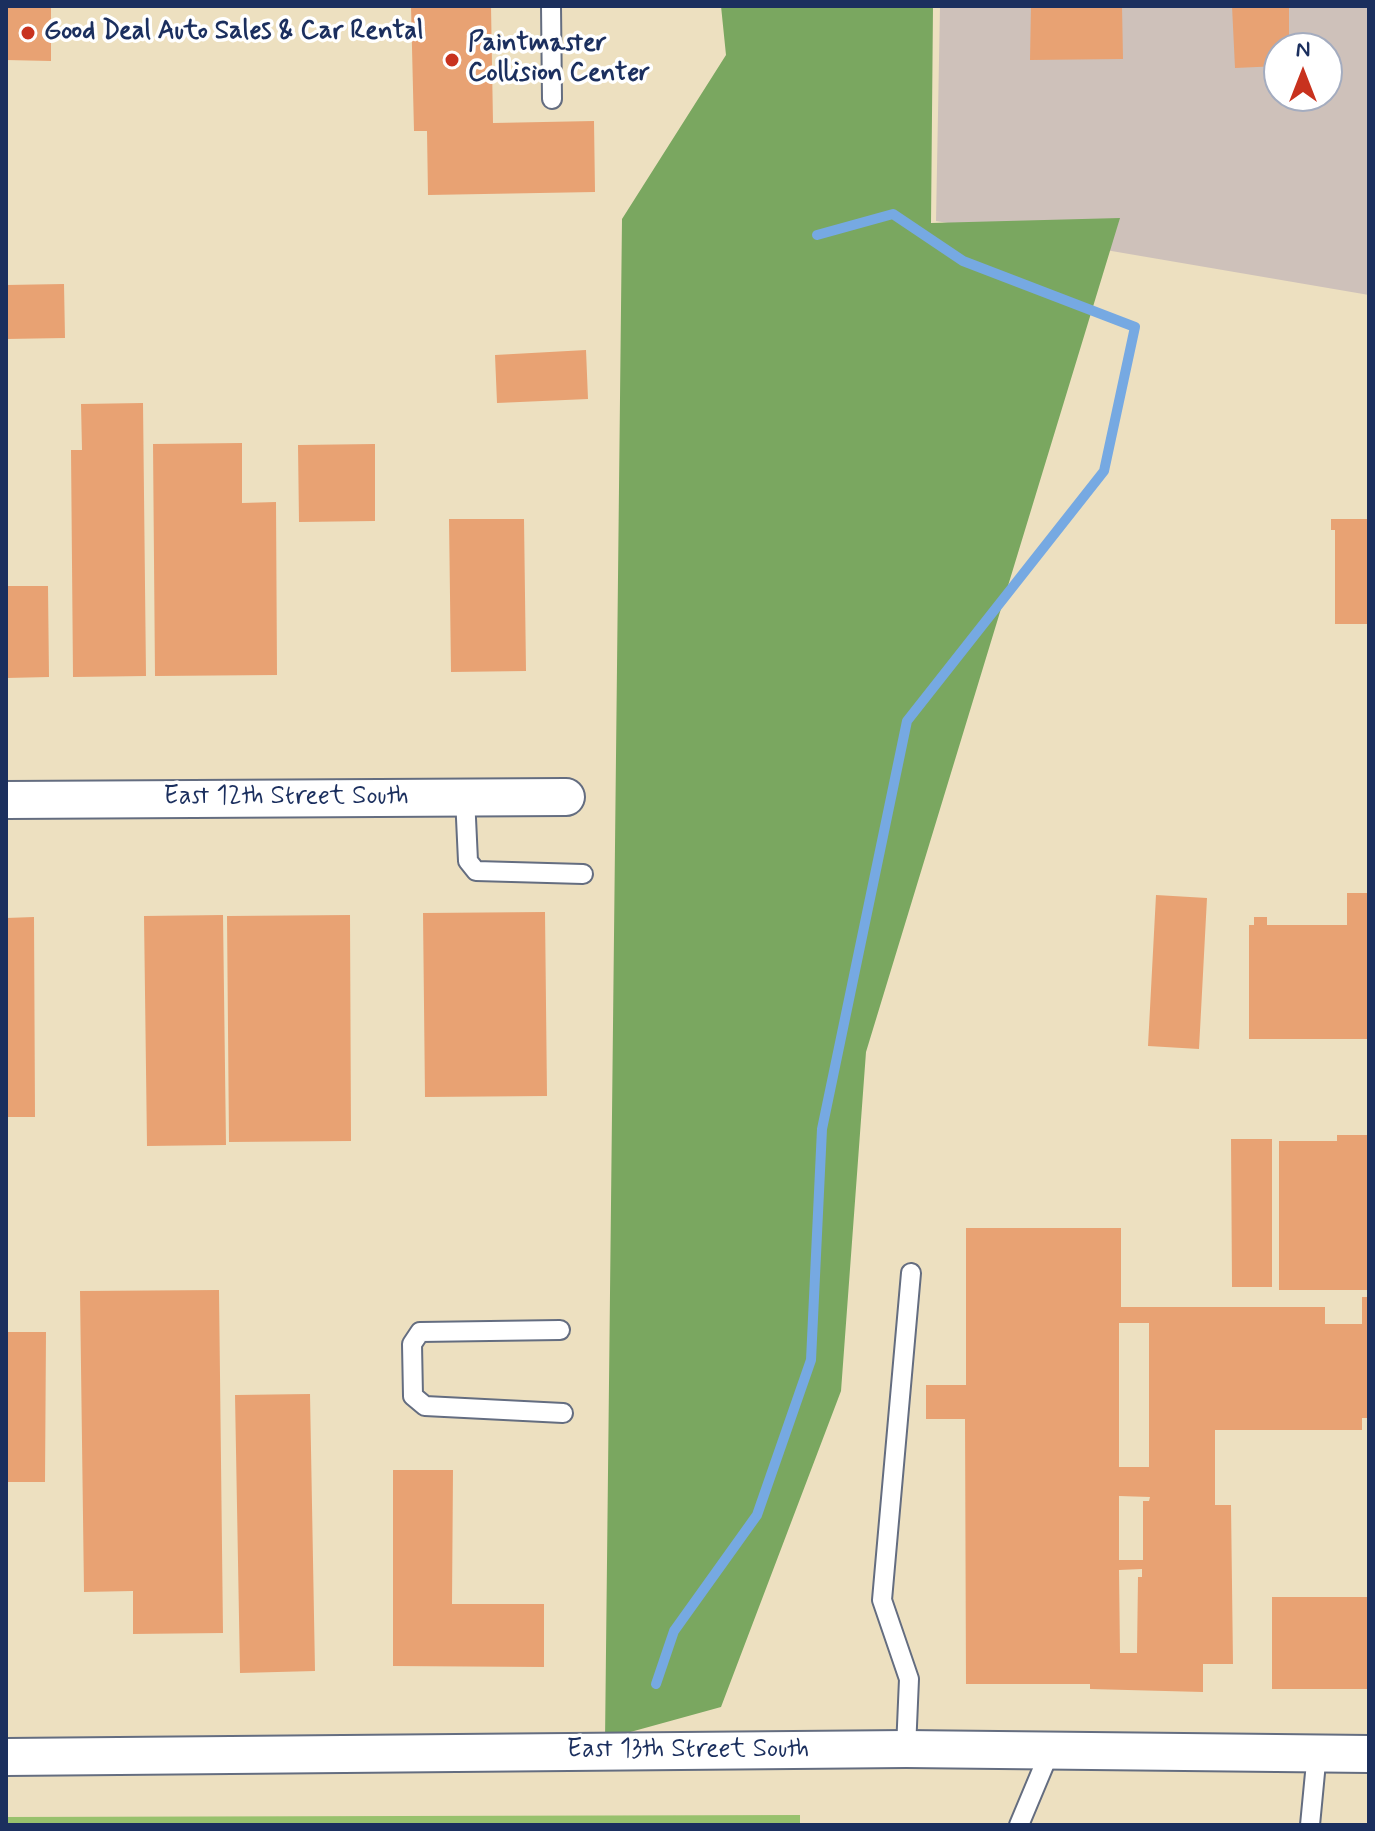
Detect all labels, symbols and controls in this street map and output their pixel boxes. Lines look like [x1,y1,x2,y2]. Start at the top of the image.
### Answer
place label: Good Deal Auto Sales & Car Rental [44,17,423,49]
marker: Good Deal Auto Sales & Car Rental [19,24,37,42]
place label: Paintmaster Collision Center [468,29,650,90]
north arrow [1263,32,1343,112]
text: N [1296,36,1310,64]
marker: Paintmaster Collision Center [443,51,461,69]
street label: East 12th Street South [163,782,409,814]
street label: East 13th Street South [567,1735,809,1767]

